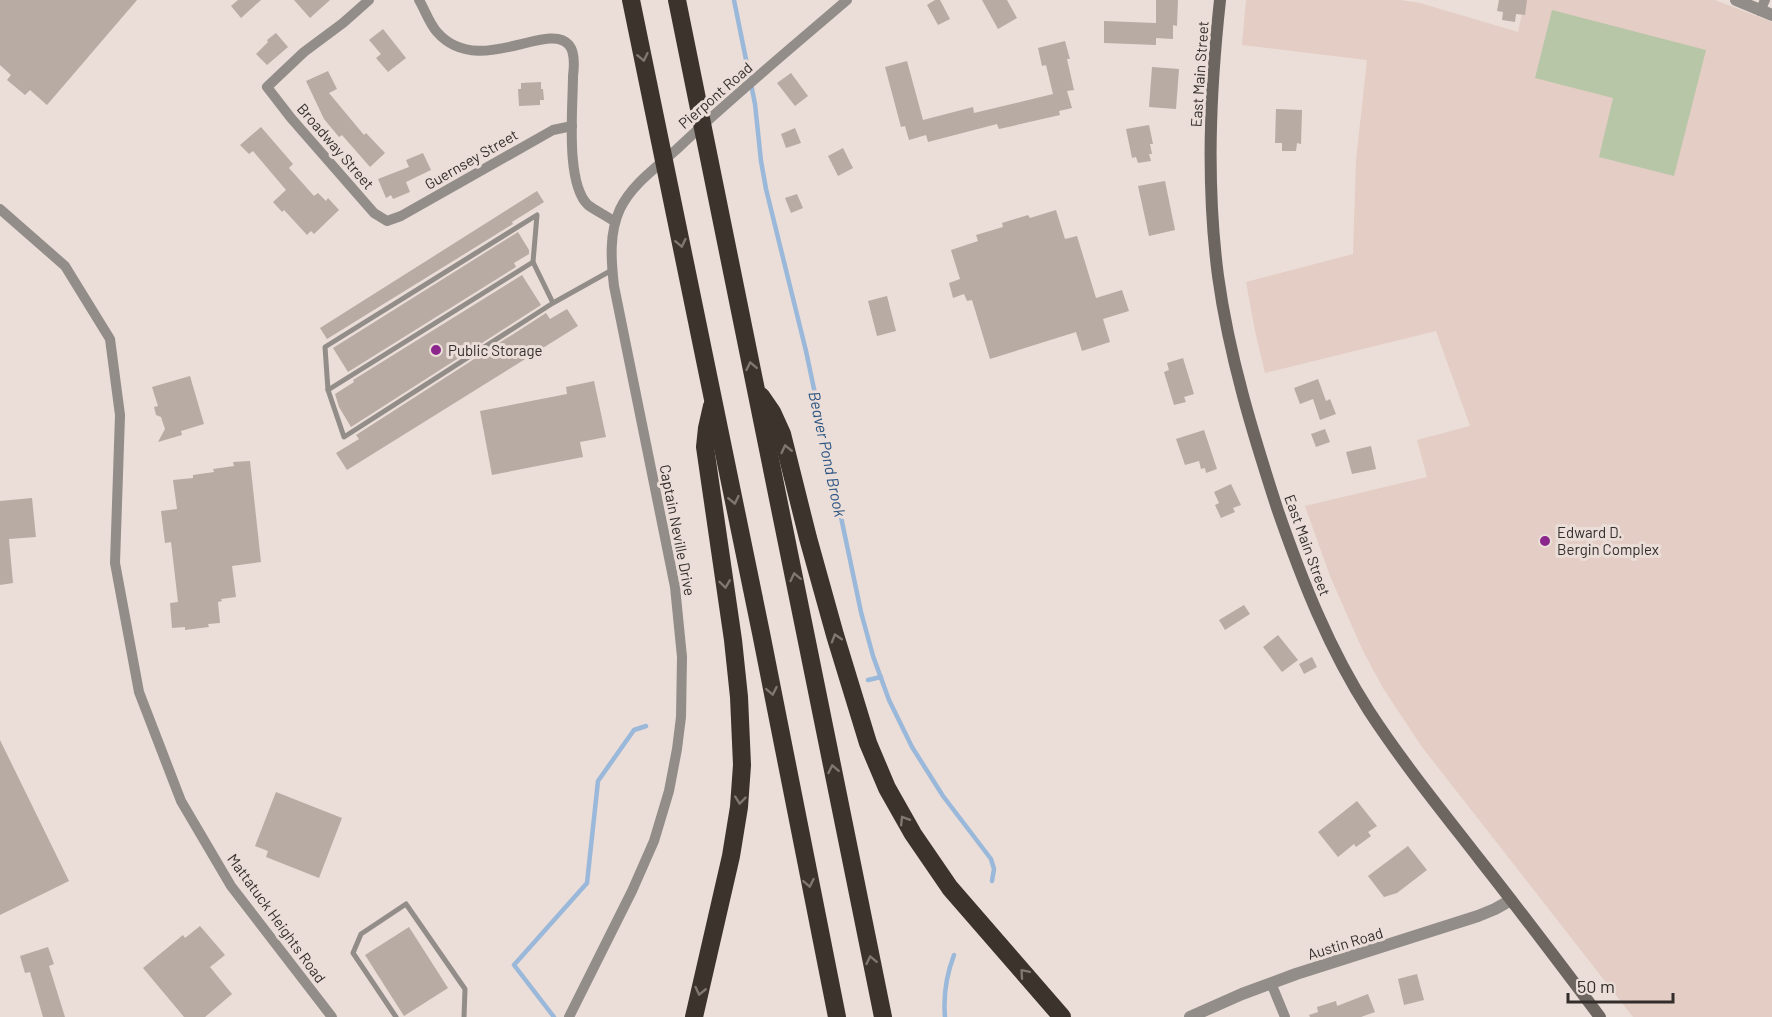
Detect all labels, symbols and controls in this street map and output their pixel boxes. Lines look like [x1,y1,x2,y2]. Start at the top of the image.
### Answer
street label: East Main Street [1186,20,1212,128]
one-way arrow [636,52,649,62]
street label: Pierpont Road [674,58,756,132]
street label: Broadway Street [294,99,378,193]
street label: Guernsey Street [421,125,521,193]
one-way arrow [674,237,687,247]
place label: Public Storage [448,341,542,359]
marker: Public Storage [429,343,443,357]
one-way arrow [745,361,758,371]
water label: Beaver Pond Brook [805,390,851,519]
one-way arrow [781,444,794,454]
street label: Captain Neville Drive [656,463,700,597]
street label: East Main Street [1281,492,1335,598]
one-way arrow [727,495,740,505]
place label: Edward D. Bergin Complex [1557,523,1659,558]
marker: Edward D. Bergin Complex [1538,534,1552,548]
one-way arrow [789,573,802,583]
one-way arrow [719,579,731,588]
one-way arrow [831,633,843,644]
one-way arrow [765,686,778,696]
one-way arrow [827,764,840,774]
one-way arrow [734,796,747,805]
one-way arrow [901,815,912,826]
street label: Mattatuck Heights Road [224,850,330,986]
one-way arrow [802,877,815,887]
street label: Austin Road [1305,923,1385,963]
one-way arrow [865,955,878,965]
scale bar [1568,966,1673,1004]
one-way arrow [1020,969,1031,980]
text: 50 m [1577,975,1615,997]
one-way arrow [694,986,707,996]

